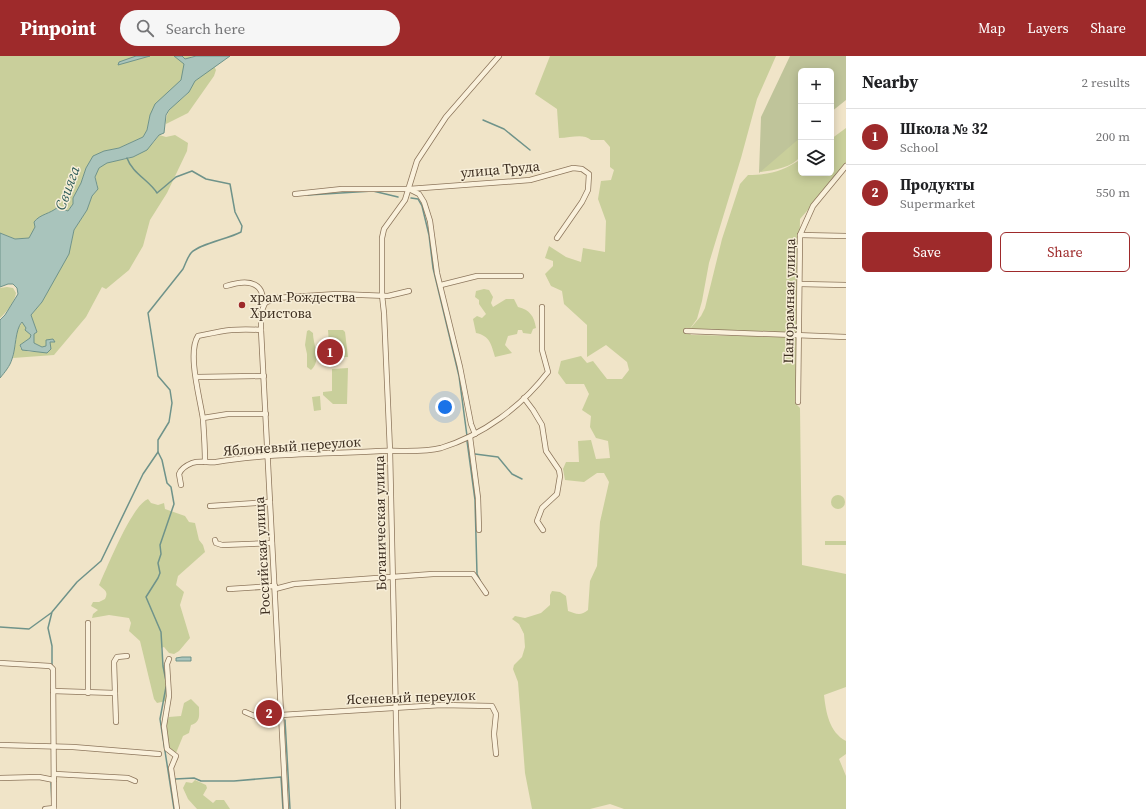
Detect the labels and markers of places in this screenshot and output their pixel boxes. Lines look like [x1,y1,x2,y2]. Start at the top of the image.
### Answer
place label: храм Рождества Христова [250,287,356,323]
marker: храм Рождества Христова [237,300,247,310]
pin: 1 [317,337,343,367]
pin: 2 [256,698,282,728]

